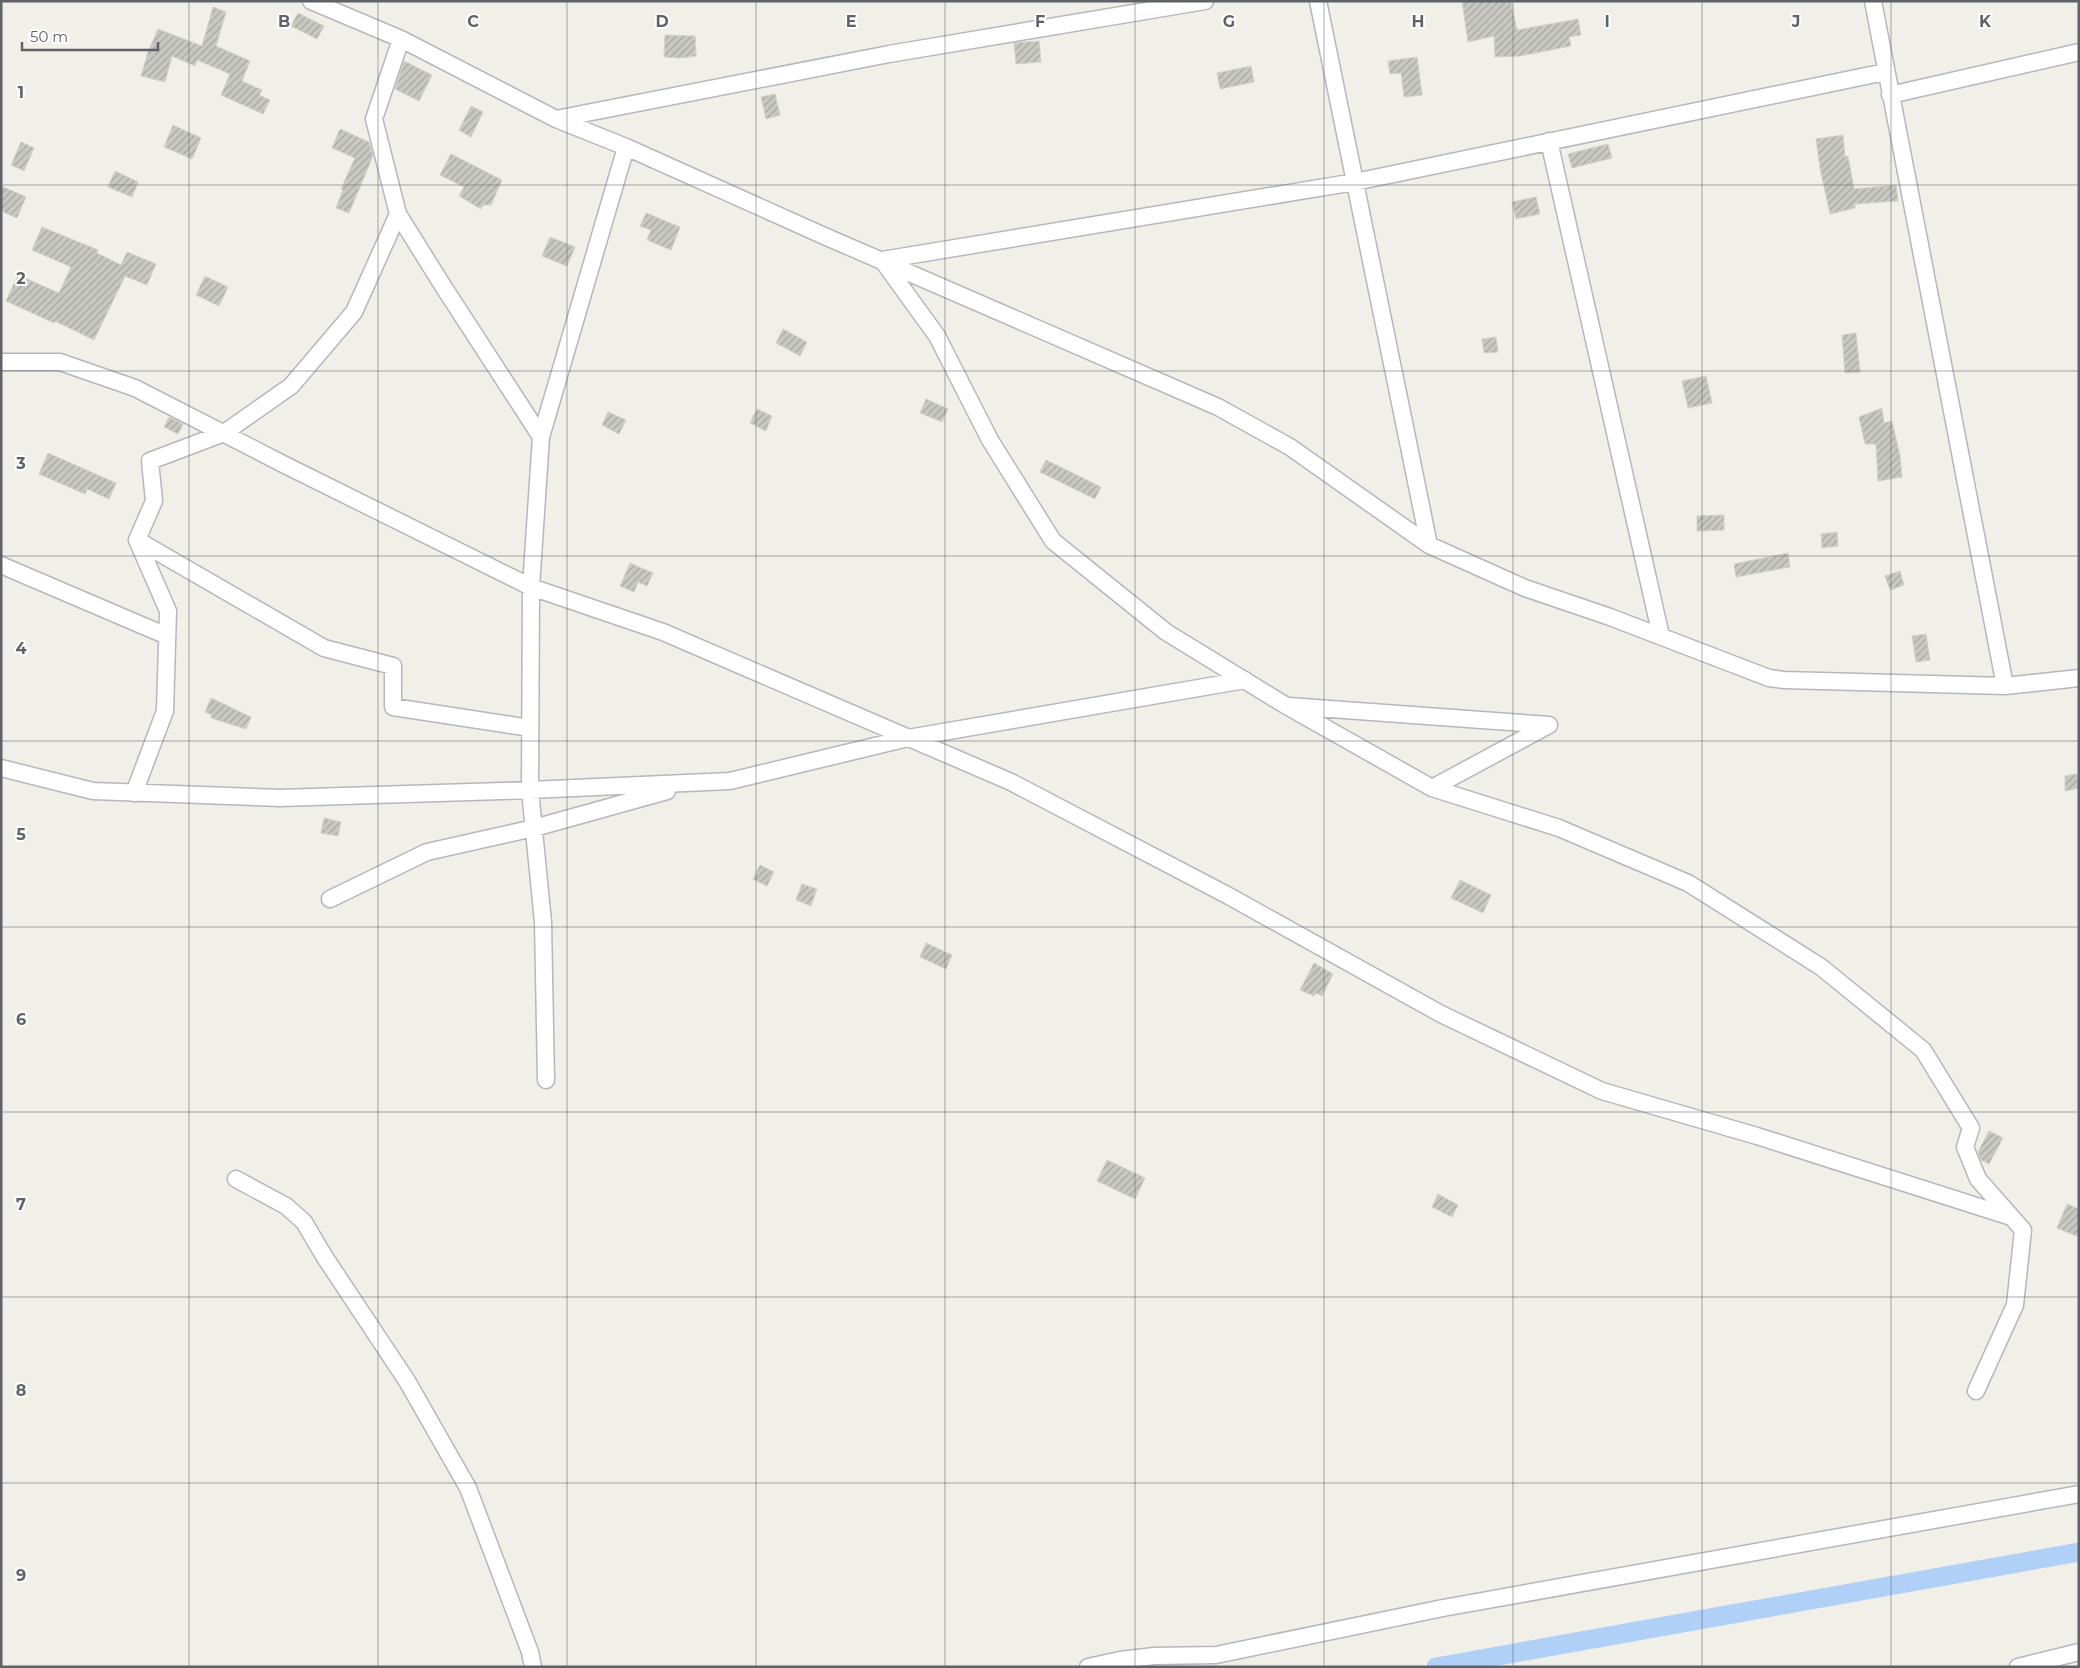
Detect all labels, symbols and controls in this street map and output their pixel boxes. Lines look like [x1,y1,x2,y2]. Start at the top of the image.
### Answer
text: B [278,12,290,31]
text: C [467,12,479,31]
text: D [655,12,669,31]
text: E [846,12,856,31]
text: F [1035,12,1045,31]
text: G [1223,12,1235,31]
text: H [1412,12,1424,31]
text: I [1604,12,1610,31]
text: J [1791,12,1800,31]
text: K [1979,12,1992,31]
scale bar [22,20,159,52]
text: 50 m [30,27,68,46]
text: 1 [18,83,24,102]
text: 2 [16,269,26,288]
text: 3 [15,454,26,473]
text: 4 [15,639,27,658]
text: 5 [16,825,26,844]
text: 6 [16,1010,26,1029]
text: 7 [16,1195,26,1214]
text: 8 [16,1381,26,1400]
text: 9 [16,1566,26,1585]

